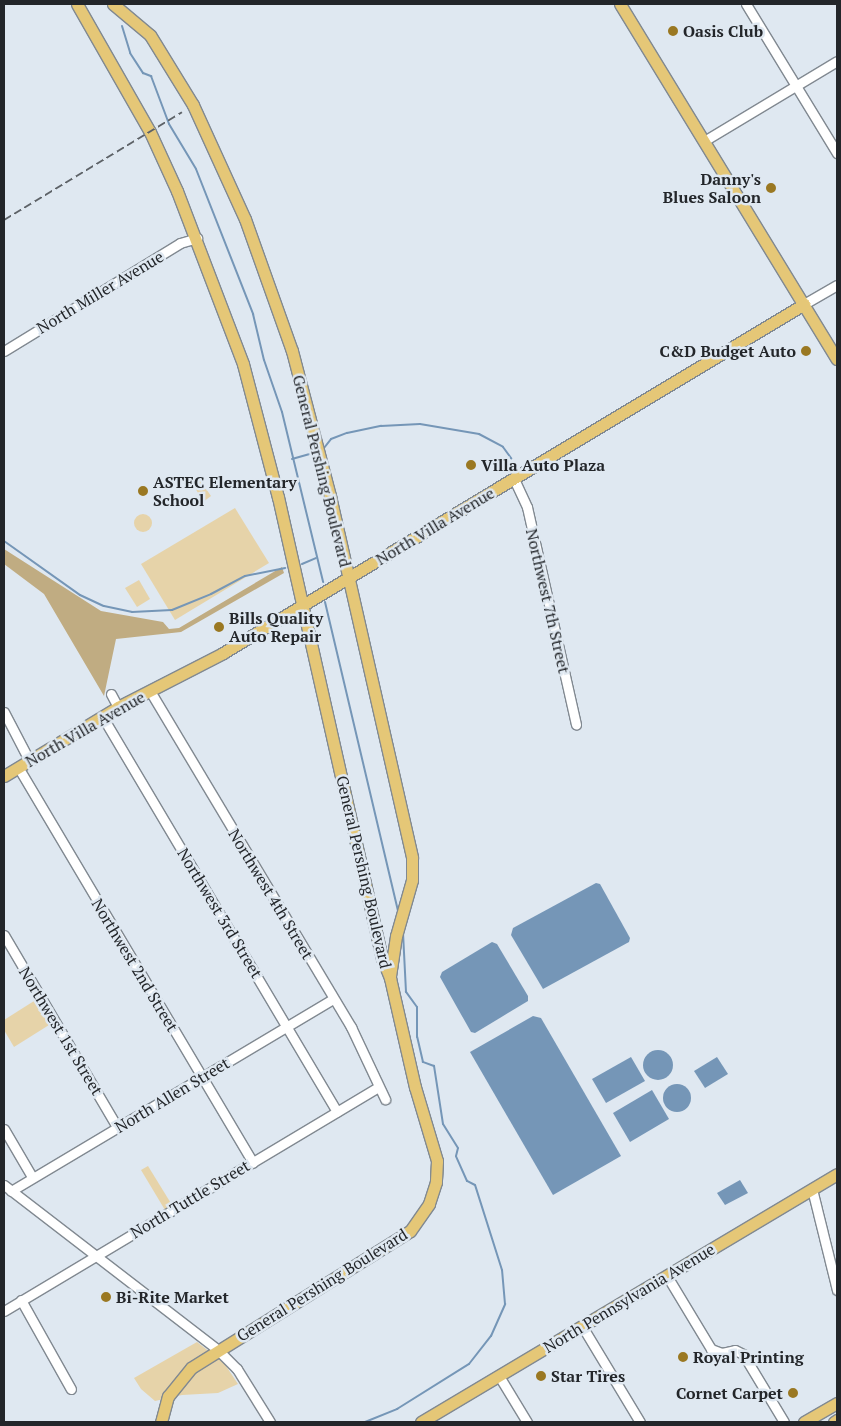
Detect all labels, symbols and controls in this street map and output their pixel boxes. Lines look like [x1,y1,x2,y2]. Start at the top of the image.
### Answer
place label: Oasis Club [683,21,763,41]
marker: Oasis Club [667,25,679,37]
place label: Danny's Blues Saloon [663,169,761,207]
marker: Danny's Blues Saloon [765,182,777,194]
street label: North Miller Avenue [33,247,167,337]
place label: C&D Budget Auto [659,341,796,361]
marker: C&D Budget Auto [800,345,812,357]
street label: General Pershing Boulevard [289,373,355,569]
place label: Villa Auto Plaza [481,455,605,475]
marker: Villa Auto Plaza [465,459,477,471]
place label: ASTEC Elementary School [153,472,297,510]
street label: North Villa Avenue [372,483,498,569]
marker: ASTEC Elementary School [137,485,149,497]
street label: Northwest 7th Street [522,527,574,675]
place label: Bills Quality Auto Repair [229,608,323,646]
marker: Bills Quality Auto Repair [213,621,225,633]
street label: North Villa Avenue [21,687,149,771]
street label: General Pershing Boulevard [332,774,396,970]
street label: Northwest 4th Street [224,825,318,963]
street label: Northwest 3rd Street [174,844,266,982]
street label: Northwest 2nd Street [88,895,182,1035]
street label: Northwest 1st Street [15,963,107,1099]
street label: North Allen Street [111,1053,233,1137]
street label: North Tuttle Street [127,1156,253,1242]
street label: General Pershing Boulevard [233,1225,411,1345]
street label: North Pennsylvania Avenue [540,1239,718,1357]
place label: Bi-Rite Market [116,1287,229,1307]
marker: Bi-Rite Market [100,1291,112,1303]
place label: Royal Printing [693,1347,804,1367]
marker: Royal Printing [677,1351,689,1363]
place label: Star Tires [551,1366,625,1386]
marker: Star Tires [535,1370,547,1382]
place label: Cornet Carpet [676,1383,783,1403]
marker: Cornet Carpet [787,1387,799,1399]

